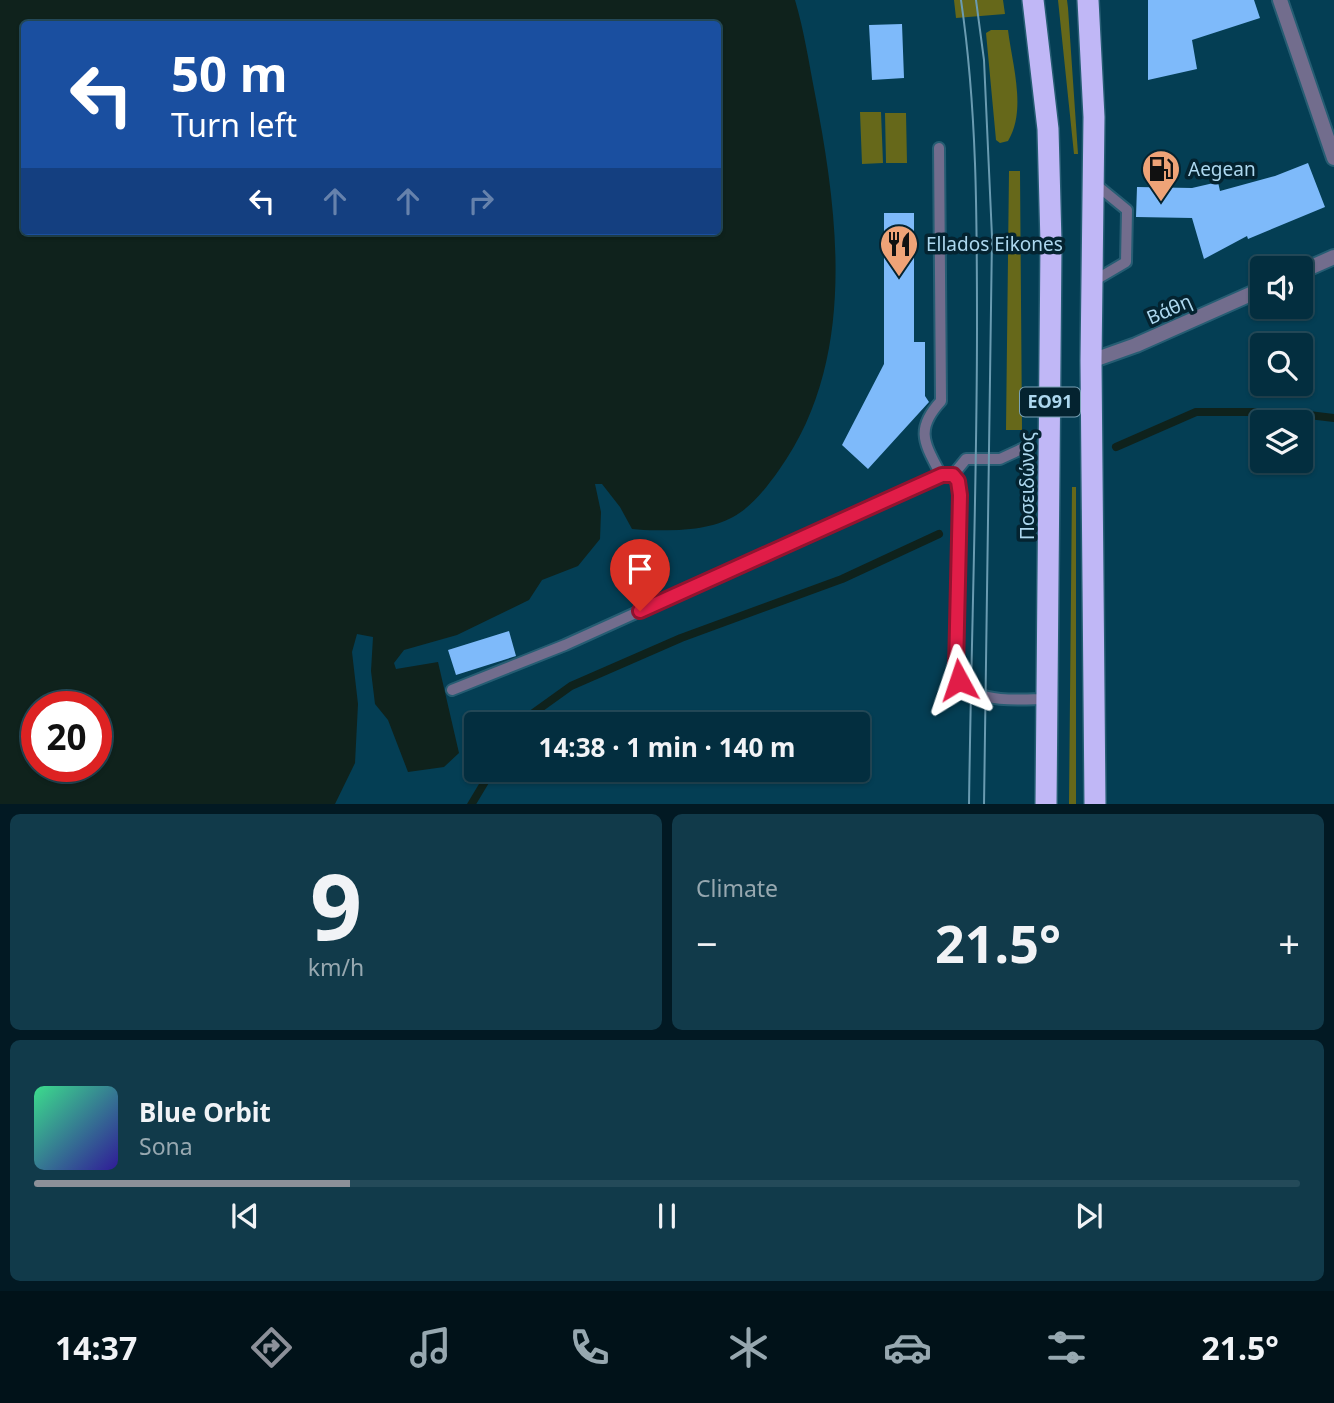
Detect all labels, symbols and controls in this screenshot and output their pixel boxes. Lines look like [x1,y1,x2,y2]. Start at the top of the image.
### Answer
text: 50 m [171,40,288,106]
icon: left [56,49,147,140]
text: Turn left [171,103,297,146]
fuel station icon: Aegean [1140,148,1182,203]
place label: Aegean [1188,156,1256,182]
icon: left [243,182,281,220]
icon: ahead [316,182,354,220]
icon: ahead [389,182,427,220]
icon: right [462,182,500,220]
restaurant icon: Ellados Eikones [878,223,920,278]
place label: Ellados Eikones [926,231,1063,257]
map controls [1250,256,1313,473]
button: sound [1250,256,1313,319]
street label: Βάθη [1142,288,1196,330]
button: search [1250,333,1313,396]
road number: ΕΟ91 [1020,388,1080,416]
button: layers [1250,410,1313,473]
street label: Ποσειδώνος [1014,432,1040,540]
pin [610,539,670,611]
icon: arrive [621,550,659,588]
position arrow [922,643,996,717]
speed limit sign: 20 [21,691,112,782]
text: 14:38 · 1 min · 140 m [539,729,795,765]
text: 9 [310,843,362,967]
text: Climate [696,872,778,904]
text: 21.5° [935,907,1061,978]
text: − [696,917,718,969]
text: + [1278,917,1300,969]
text: km/h [308,951,364,983]
text: Blue Orbit [139,1094,271,1130]
text: Sona [139,1130,193,1162]
icon: previous [226,1197,264,1235]
icon: pause [648,1197,686,1235]
icon: next [1070,1197,1108,1235]
icon: directions [247,1323,296,1372]
icon: music [406,1323,455,1372]
icon: phone [565,1323,614,1372]
icon: climate [724,1323,773,1372]
icon: car [883,1323,932,1372]
icon: filters [1042,1323,1091,1372]
text: 14:37 [55,1326,137,1369]
text: 21.5° [1201,1326,1279,1369]

